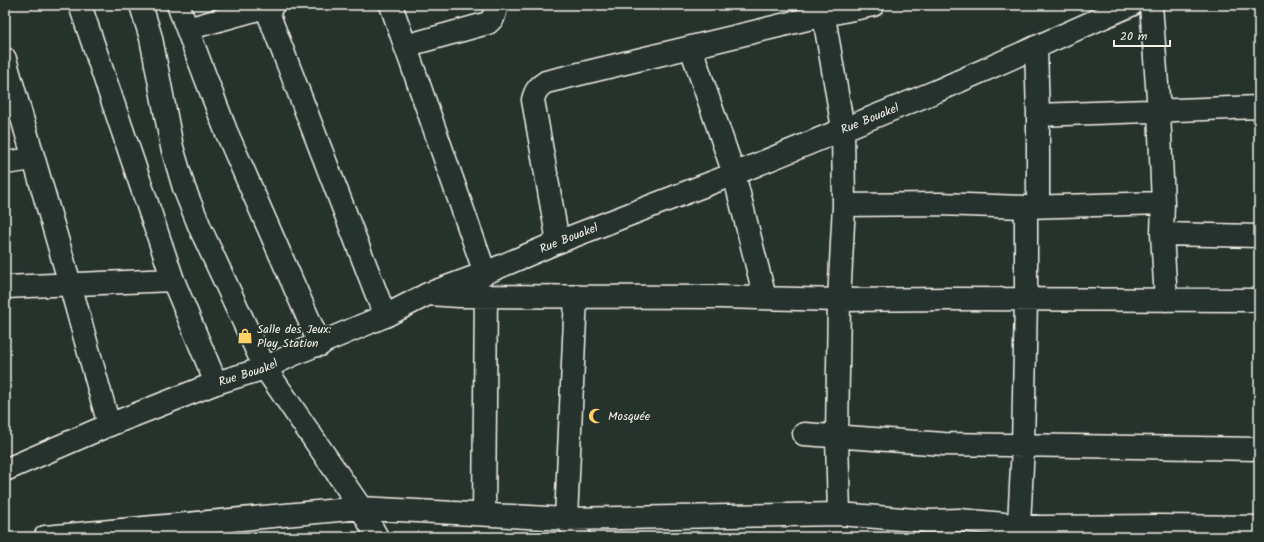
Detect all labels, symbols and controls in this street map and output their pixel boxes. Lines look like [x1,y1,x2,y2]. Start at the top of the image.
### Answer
scale bar [1114,22,1170,48]
text: 20 m [1120,27,1148,46]
street label: Rue Bouakel [838,98,902,139]
street label: Rue Bouakel [536,218,601,258]
place label: Salle des Jeux: Play Station [257,320,331,353]
shop icon: Salle des Jeux: Play Station [236,327,254,345]
street label: Rue Bouakel [216,354,281,391]
mosque icon: Mosquée [587,407,605,425]
place label: Mosquée [608,407,651,426]

